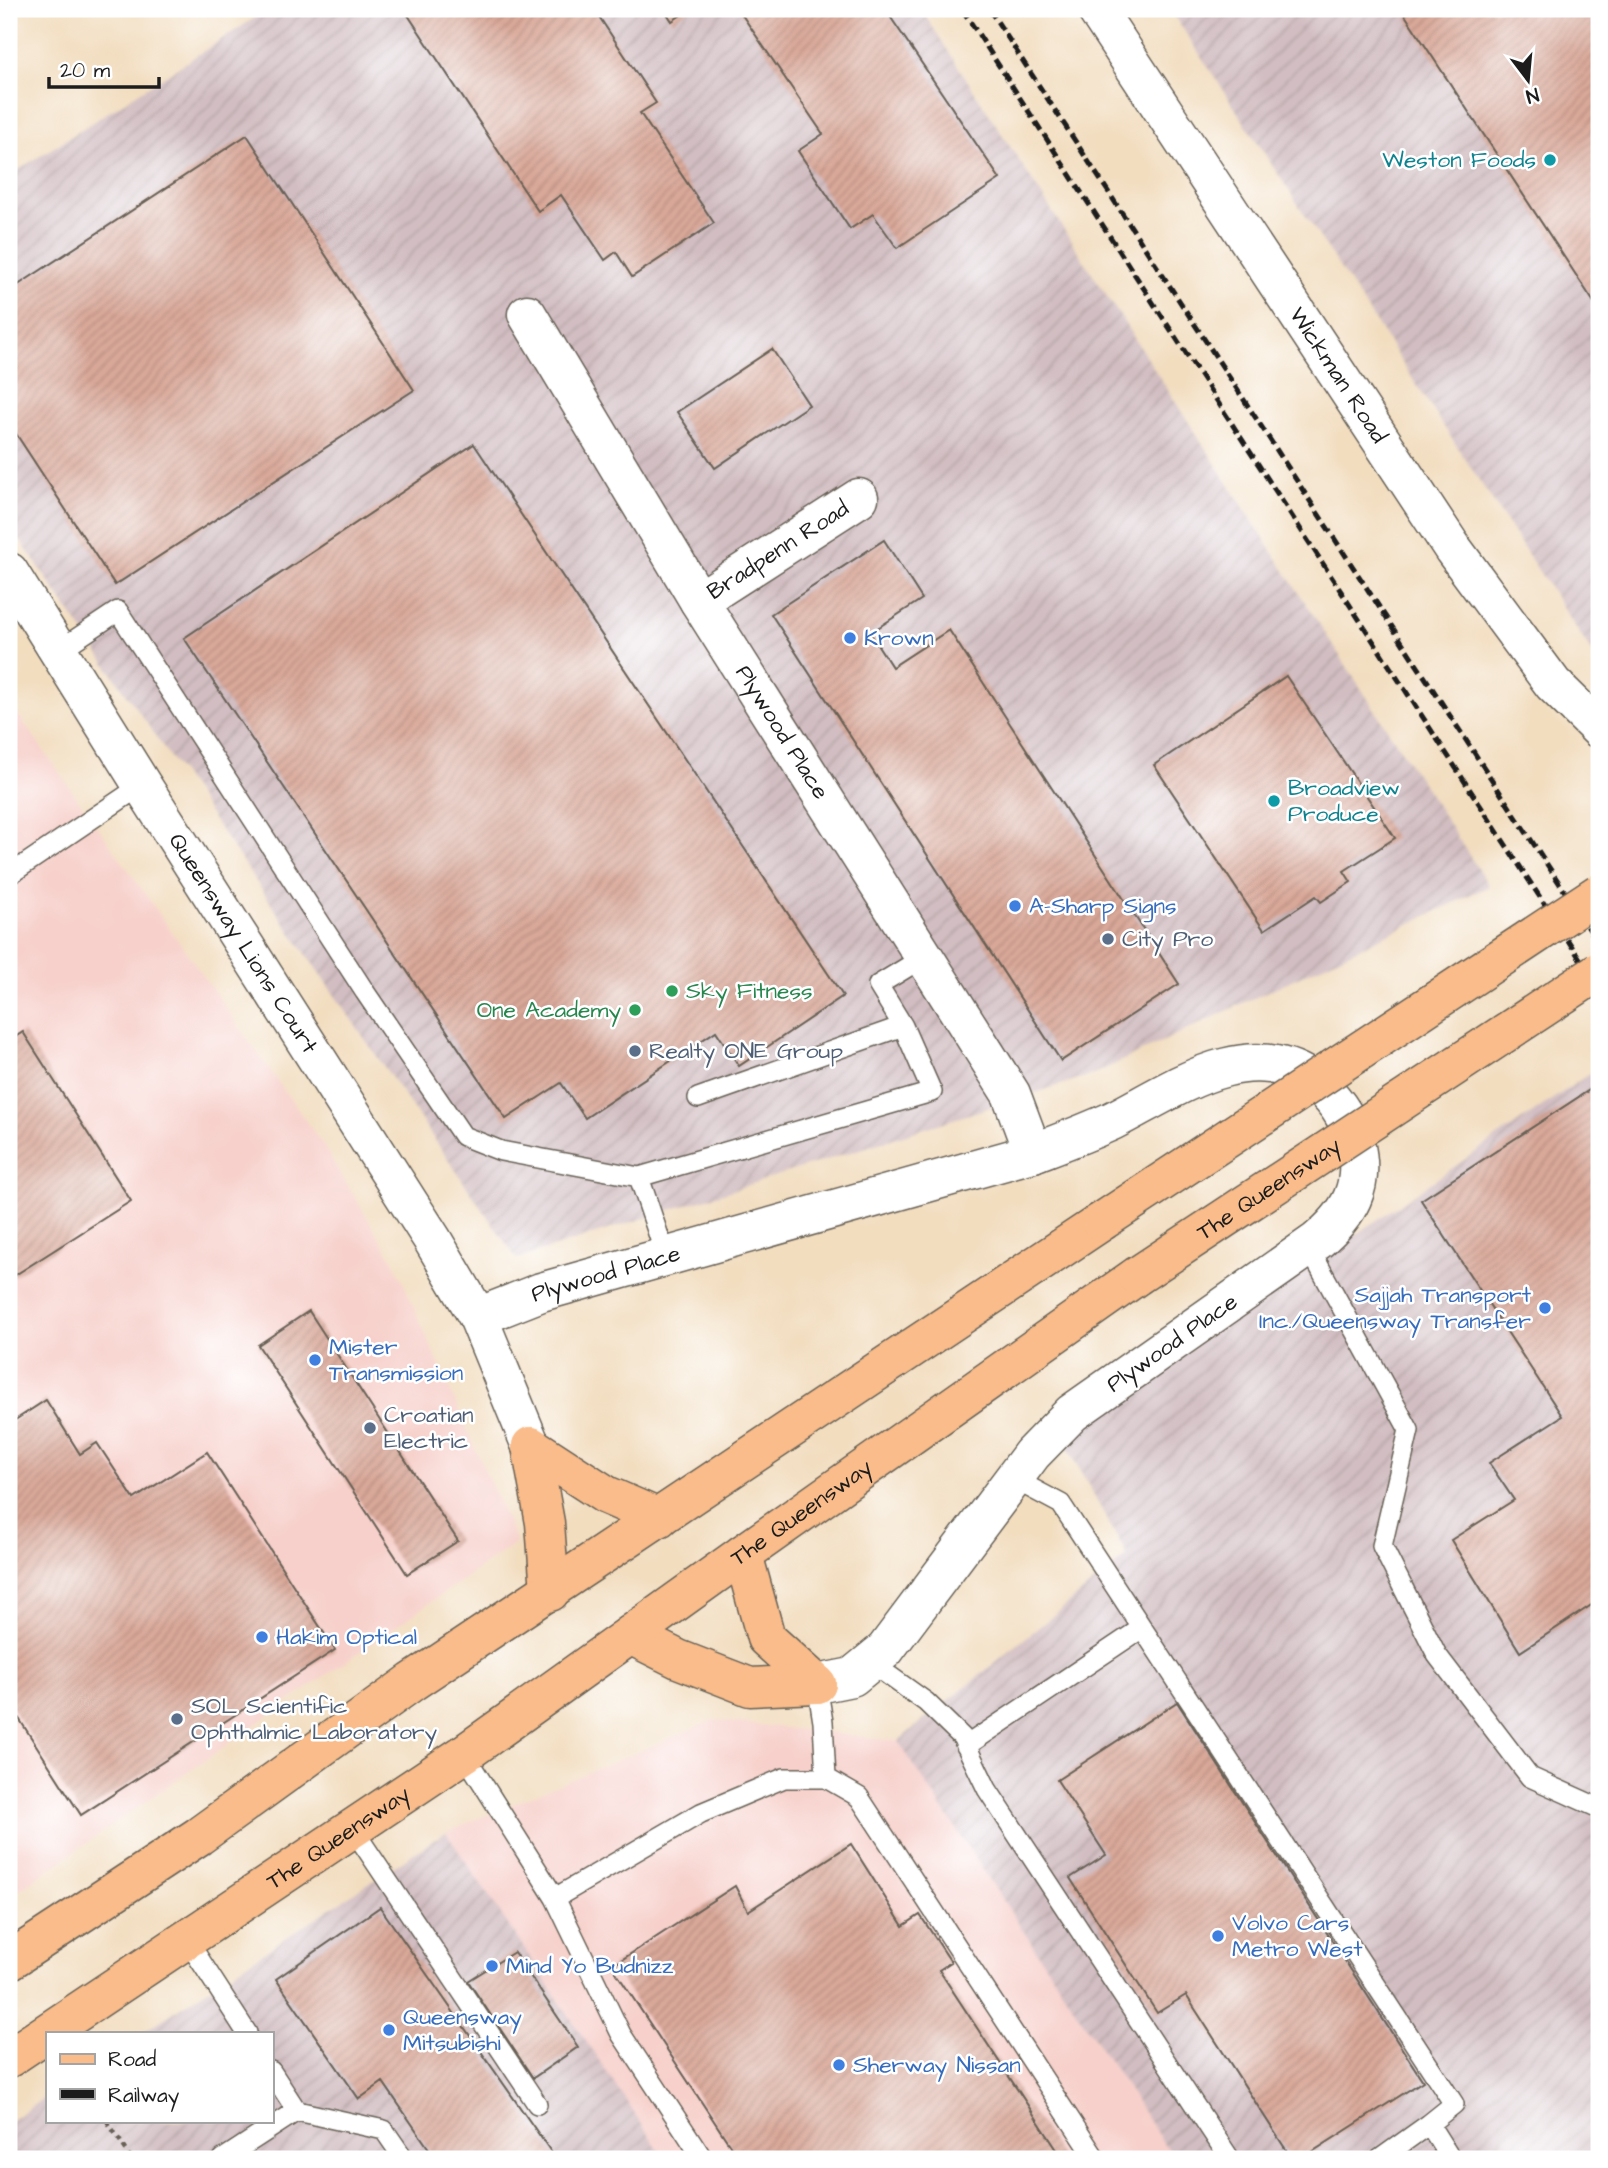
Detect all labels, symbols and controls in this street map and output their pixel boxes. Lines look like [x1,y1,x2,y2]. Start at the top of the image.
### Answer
scale bar [49,46,159,90]
north arrow [1492,46,1562,116]
text: 20 m [60,56,111,85]
text: N [1523,80,1542,110]
place label: Weston Foods [1382,144,1536,176]
marker: Weston Foods [1542,152,1558,168]
street label: Wickman Road [1281,301,1395,450]
street label: Bradpenn Road [701,492,855,608]
place label: Krown [864,622,934,654]
marker: Krown [842,630,858,646]
street label: Plywood Place [728,659,837,806]
place label: Broadview Produce [1288,772,1400,830]
marker: Broadview Produce [1266,793,1282,809]
street label: Queensway Lions Court [161,827,326,1060]
place label: A-Sharp Signs [1029,890,1177,923]
marker: A-Sharp Signs [1007,898,1023,914]
place label: City Pro [1122,923,1213,956]
marker: City Pro [1100,931,1116,947]
place label: Sky Fitness [686,975,812,1008]
marker: Sky Fitness [664,983,680,999]
place label: One Academy [477,994,621,1027]
marker: One Academy [627,1002,643,1018]
place label: Realty ONE Group [649,1035,843,1068]
marker: Realty ONE Group [627,1043,643,1059]
street label: The Queensway [1191,1130,1348,1248]
street label: Plywood Place [526,1237,684,1310]
place label: Sajjah Transport Inc./Queensway Transfer [1259,1279,1532,1338]
street label: Plywood Place [1100,1286,1245,1401]
marker: Sajjah Transport Inc./Queensway Transfer [1537,1300,1553,1316]
place label: Mister Transmission [329,1331,463,1389]
marker: Mister Transmission [307,1352,323,1368]
place label: Croatian Electric [384,1399,474,1457]
marker: Croatian Electric [362,1420,378,1436]
street label: The Queensway [724,1452,880,1574]
place label: Hakim Optical [276,1621,417,1653]
marker: Hakim Optical [254,1629,270,1645]
place label: SOL Scientific Ophthalmic Laboratory [191,1690,438,1749]
marker: SOL Scientific Ophthalmic Laboratory [169,1711,185,1727]
street label: The Queensway [260,1778,417,1898]
place label: Volvo Cars Metro West [1232,1907,1363,1965]
marker: Volvo Cars Metro West [1210,1928,1226,1944]
place label: Mind Yo Budnizz [506,1950,674,1982]
marker: Mind Yo Budnizz [484,1958,500,1974]
place label: Queensway Mitsubishi [403,2001,522,2059]
marker: Queensway Mitsubishi [381,2022,397,2038]
legend [46,2032,273,2122]
text: Road [108,2045,156,2074]
place label: Sherway Nissan [853,2049,1021,2082]
marker: Sherway Nissan [831,2057,847,2073]
text: Railway [108,2081,180,2112]

